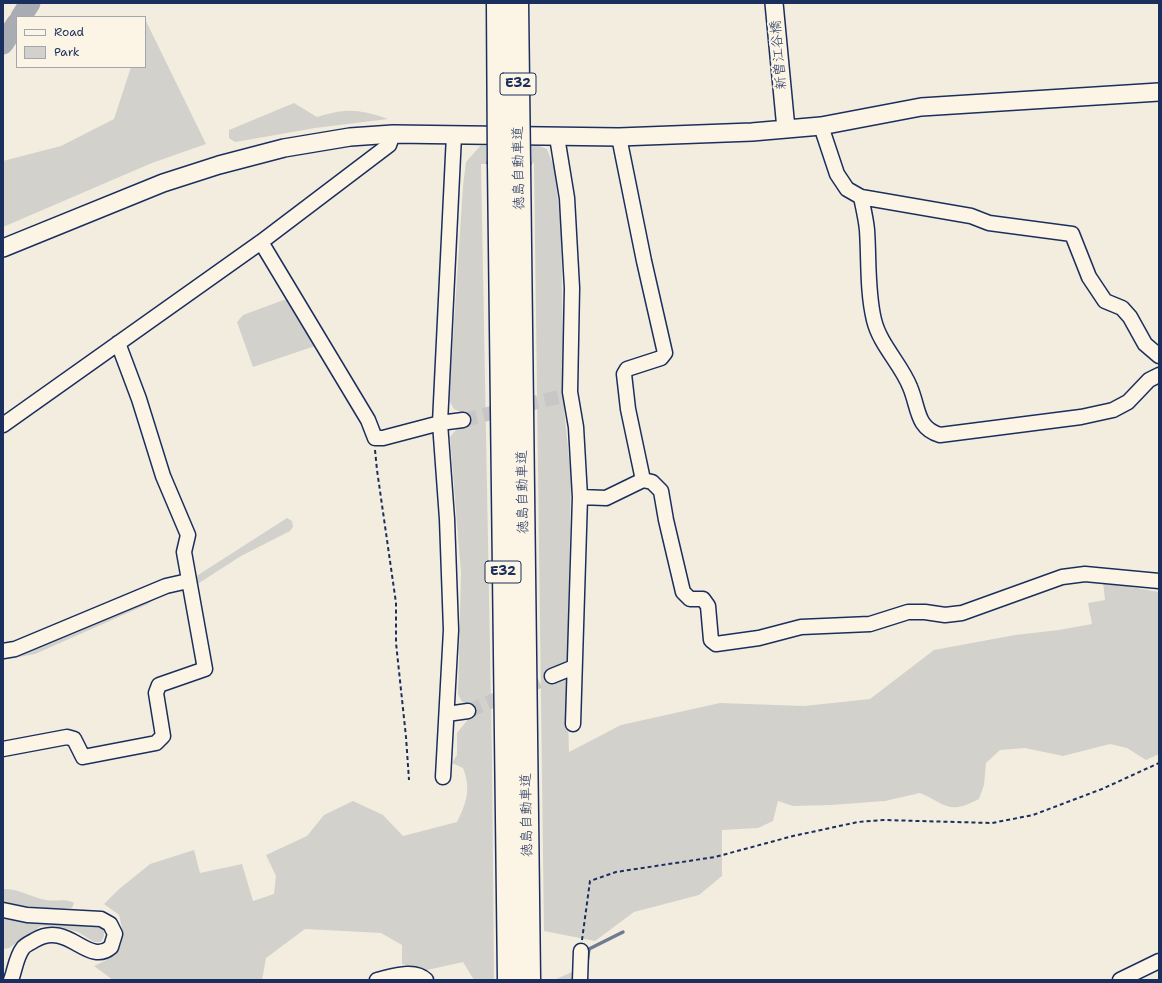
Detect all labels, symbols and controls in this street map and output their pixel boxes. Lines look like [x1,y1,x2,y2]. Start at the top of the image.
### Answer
legend [16,16,146,68]
street label: 新曽江谷橋 [768,19,790,91]
text: Road [54,24,84,40]
text: Park [54,44,80,60]
road number: E32 [500,73,536,95]
street label: 徳島自動車道 [510,126,528,210]
street label: 徳島自動車道 [514,450,532,534]
road number: E32 [485,561,521,583]
street label: 徳島自動車道 [518,773,536,857]

